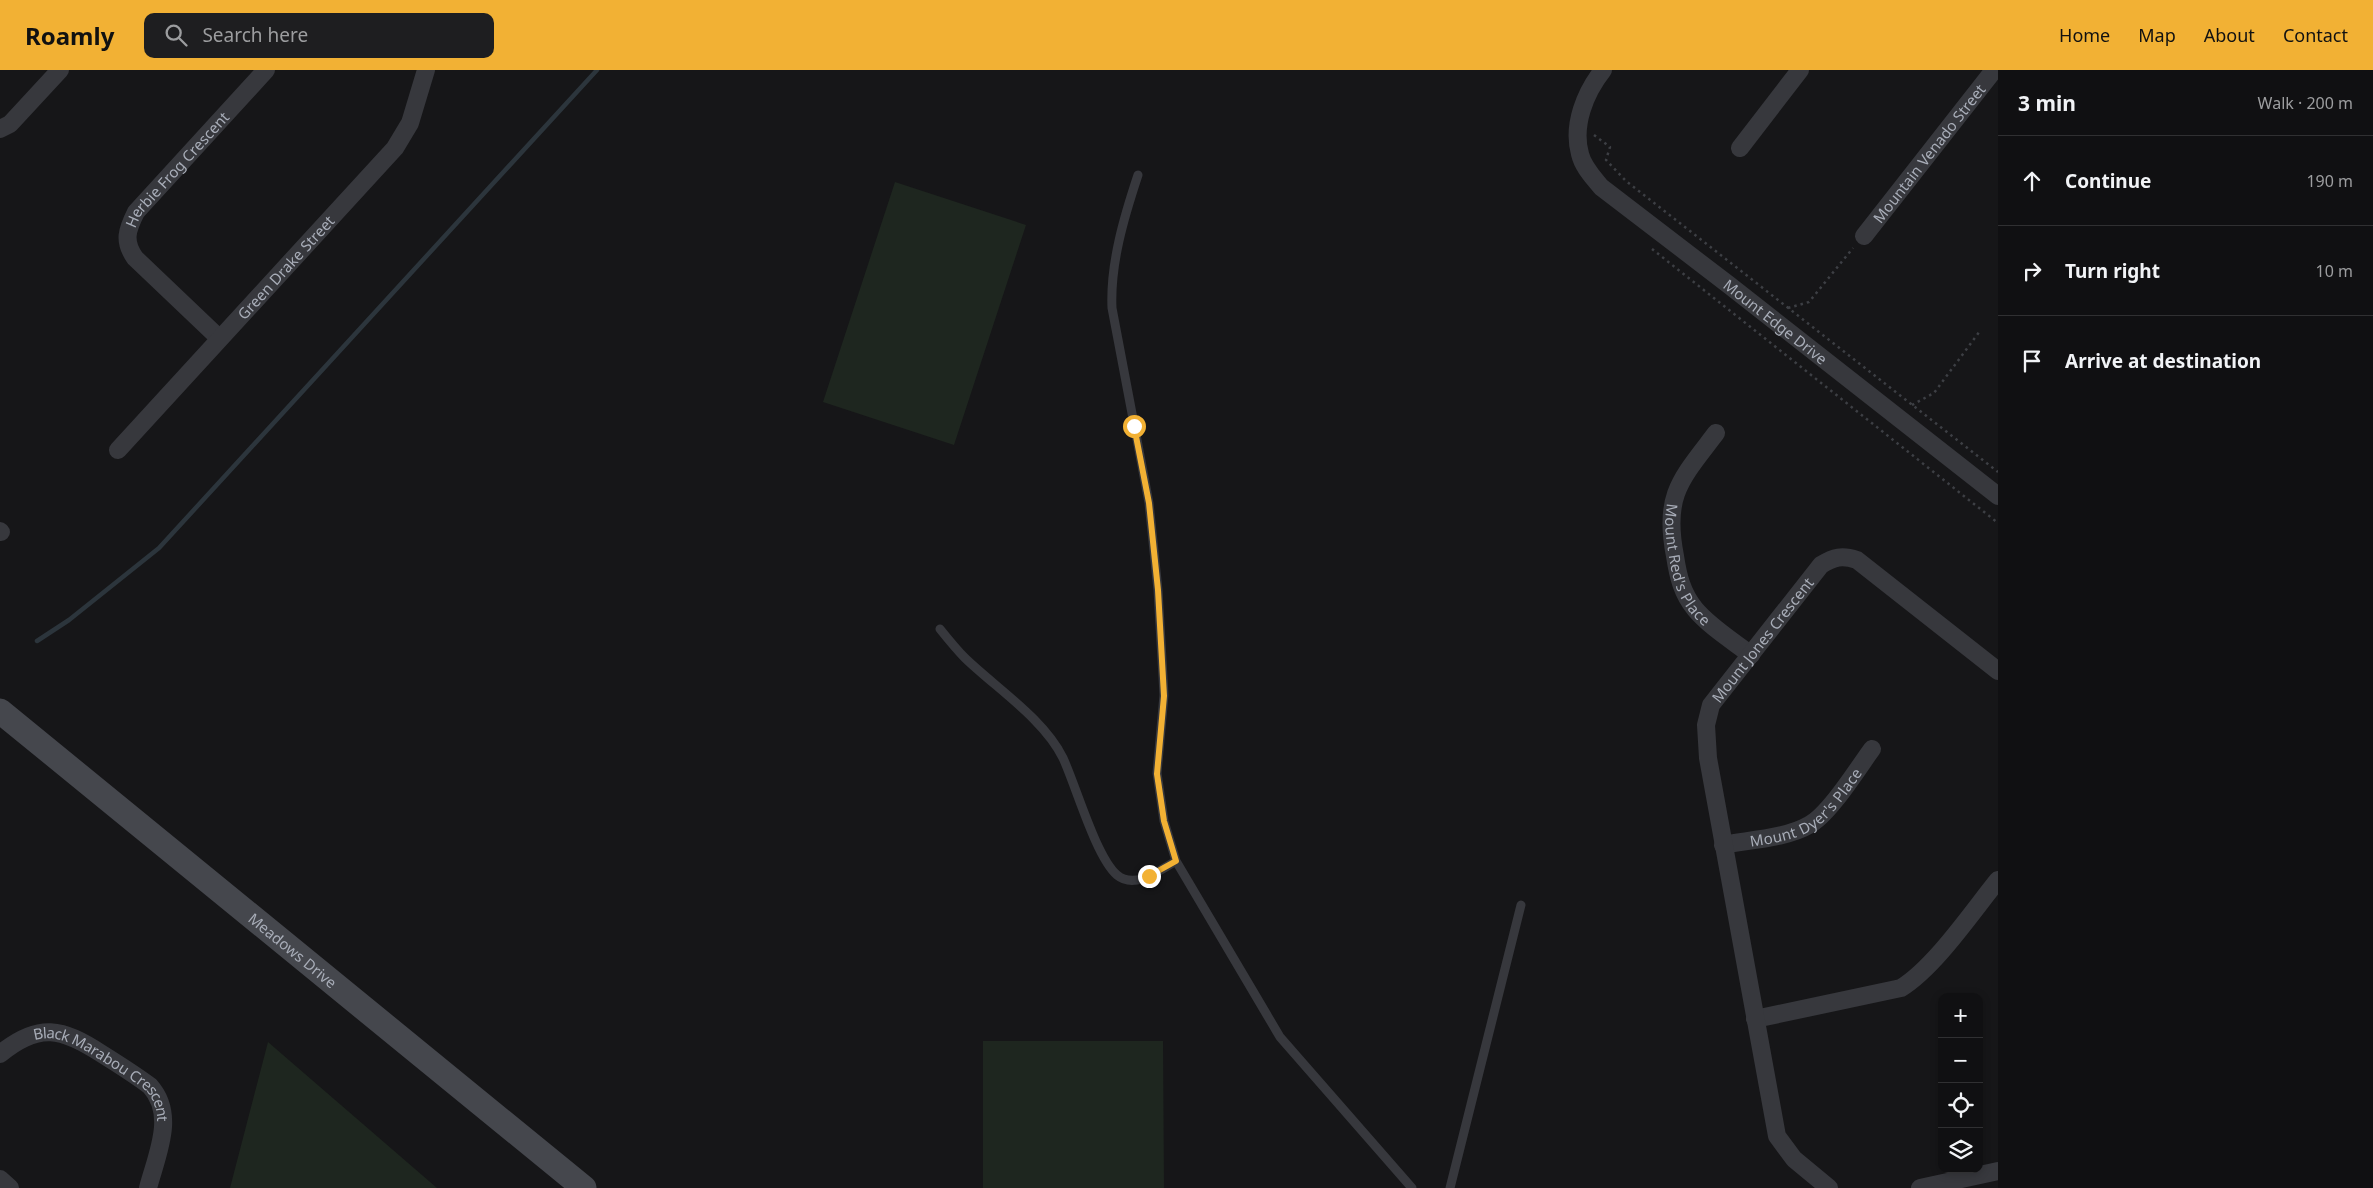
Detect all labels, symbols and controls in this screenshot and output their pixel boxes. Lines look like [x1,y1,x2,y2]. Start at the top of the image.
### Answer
search box [144,13,494,58]
text: Roamly [25,19,114,52]
icon: search [162,21,190,49]
text: Search here [202,22,308,48]
text: Home [2059,23,2110,47]
text: Map [2138,23,2176,47]
text: About [2204,23,2255,47]
text: Contact [2283,23,2348,47]
street label: Mountain Venado Street [1868,79,1990,227]
text: 3 min [2018,89,2076,117]
text: Walk · 200 m [2258,92,2353,114]
street label: Herbie Frog Crescent [120,107,234,230]
icon: ahead [2018,167,2046,195]
text: Continue [2065,168,2151,194]
text: 190 m [2306,170,2353,192]
street label: Green Drake Street [233,210,339,324]
icon: right [2018,257,2046,285]
text: Turn right [2065,258,2160,284]
text: 10 m [2316,260,2353,282]
street label: Mount Edge Drive [1719,275,1832,369]
icon: arrive [2018,347,2046,375]
text: Arrive at destination [2065,348,2261,374]
route start [1123,415,1146,438]
street label: Mount Red's Place [1661,502,1715,630]
street label: Mount Jones Crescent [1707,573,1818,706]
street label: Mount Dyer's Place [1748,764,1866,851]
route end [1138,865,1161,888]
street label: Meadows Drive [244,908,341,992]
map controls [1938,993,1983,1173]
button: + [1938,993,1983,1038]
street label: Black Marabou Crescent [31,1022,173,1123]
button: − [1938,1038,1983,1083]
button: locate [1938,1083,1983,1128]
button: layers [1938,1128,1983,1173]

